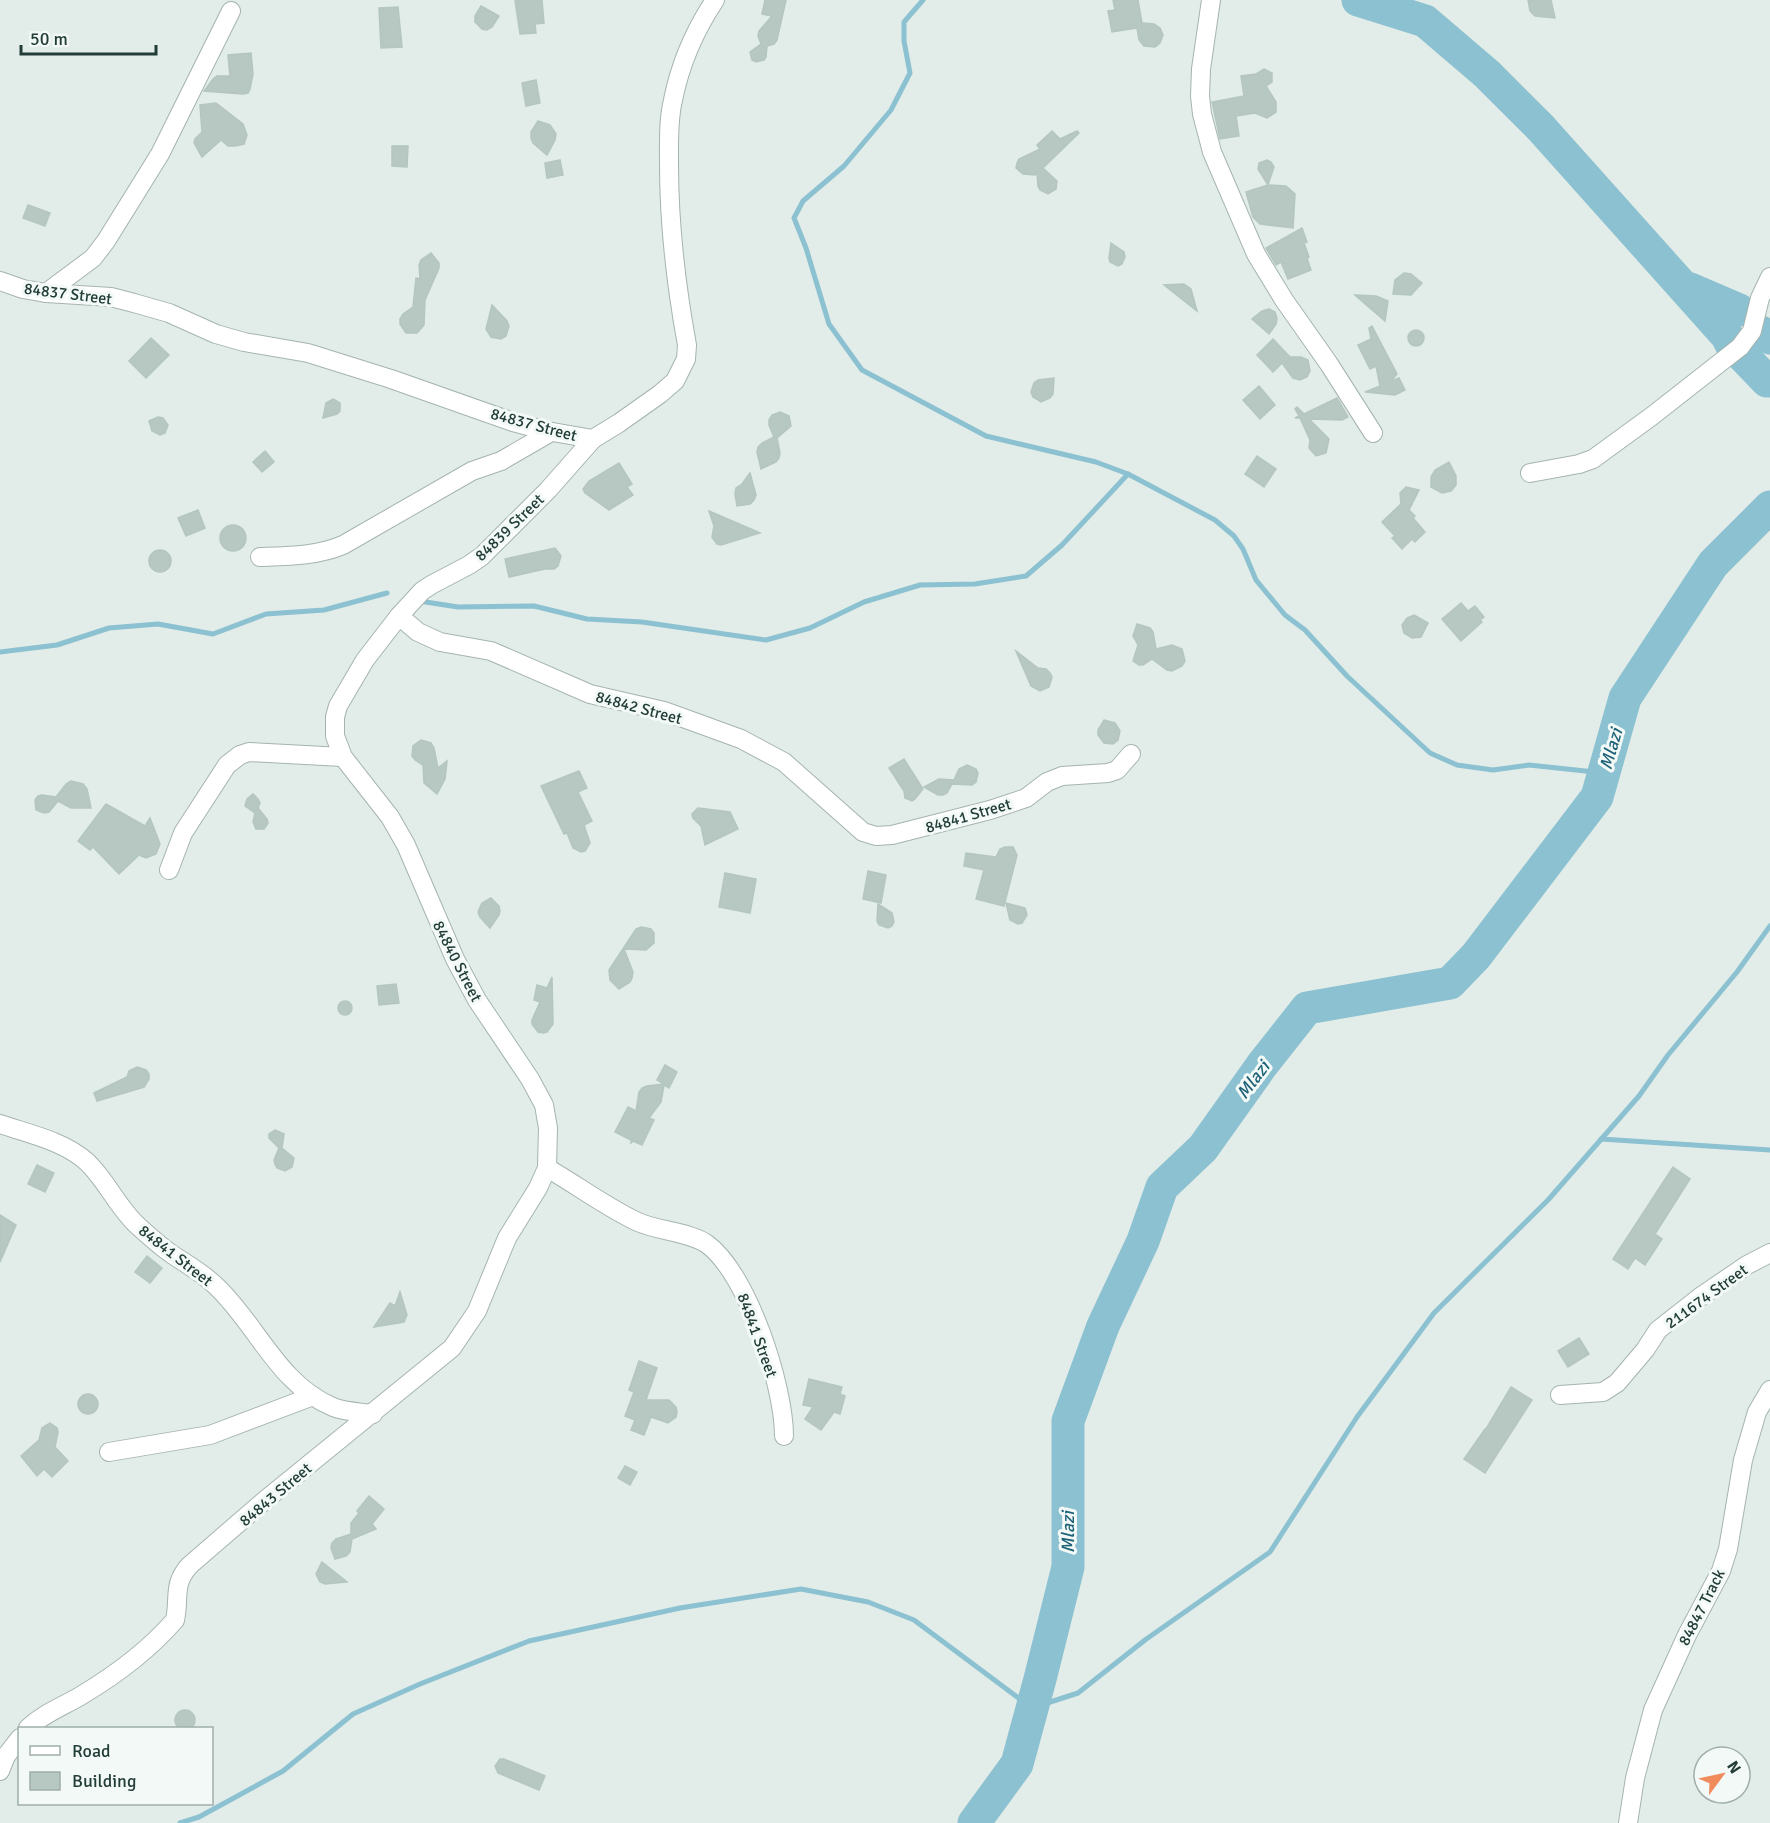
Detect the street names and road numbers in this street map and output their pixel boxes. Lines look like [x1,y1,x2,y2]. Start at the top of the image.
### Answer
street label: 84837 Street [23,279,113,309]
street label: 84837 Street [488,404,579,446]
street label: 84839 Street [471,490,549,566]
street label: 84842 Street [593,687,684,729]
street label: 84841 Street [923,794,1014,838]
street label: 84840 Street [428,918,486,1006]
street label: 84841 Street [134,1221,217,1291]
street label: 211674 Street [1661,1260,1752,1333]
street label: 84841 Street [733,1290,782,1381]
street label: 84843 Street [235,1458,316,1531]
street label: 84847 Track [1674,1566,1730,1649]

